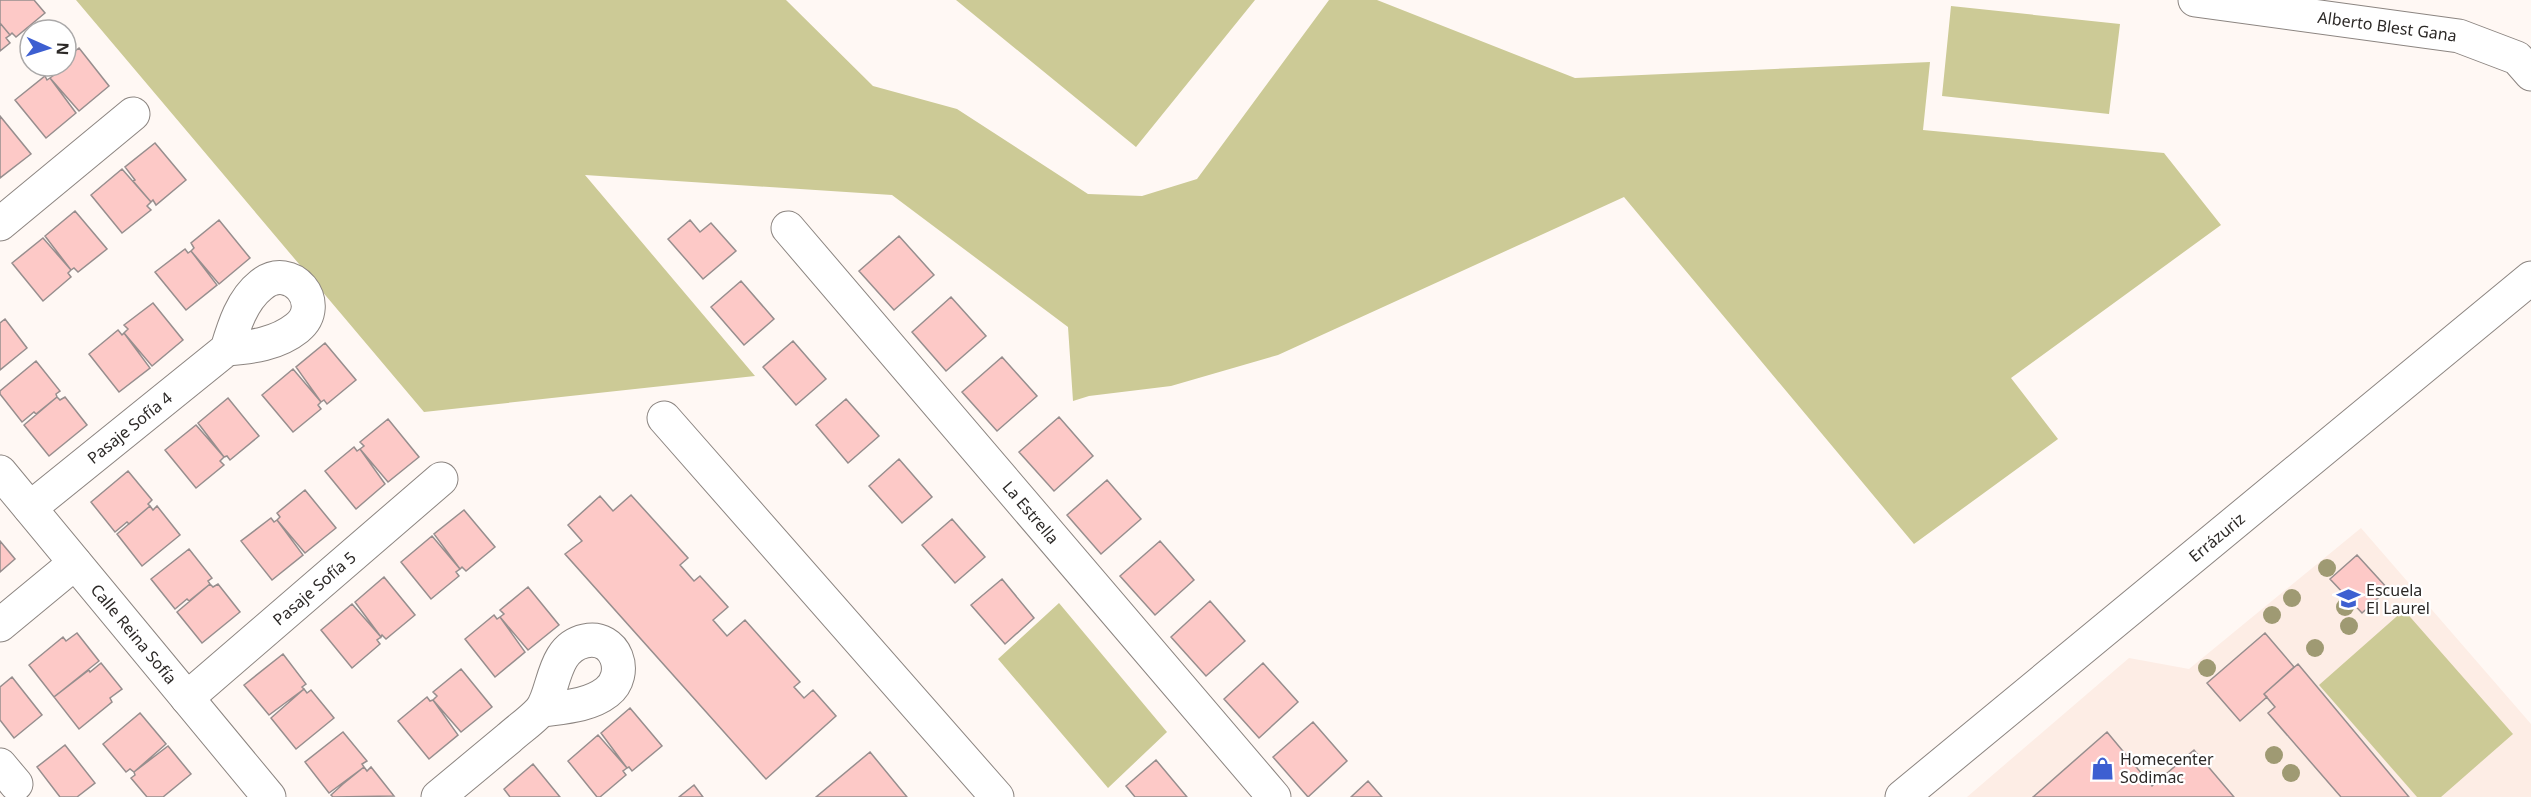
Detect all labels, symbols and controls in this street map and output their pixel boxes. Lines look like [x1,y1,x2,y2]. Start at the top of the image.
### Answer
street label: Alberto Blest Gana [2316,6,2458,47]
north arrow [18,18,78,78]
text: N [52,42,74,56]
street label: Pasaje Sofía 4 [83,387,177,469]
street label: La Estrella [998,476,1064,549]
street label: Errázuriz [2184,508,2249,567]
street label: Pasaje Sofía 5 [268,546,360,630]
street label: Calle Reina Sofía [86,579,182,689]
place label: Escuela El Laurel [2366,579,2430,619]
school or university icon: Escuela El Laurel [2335,586,2361,612]
place label: Homecenter Sodimac [2120,748,2214,788]
shop icon: Homecenter Sodimac [2089,755,2115,781]

